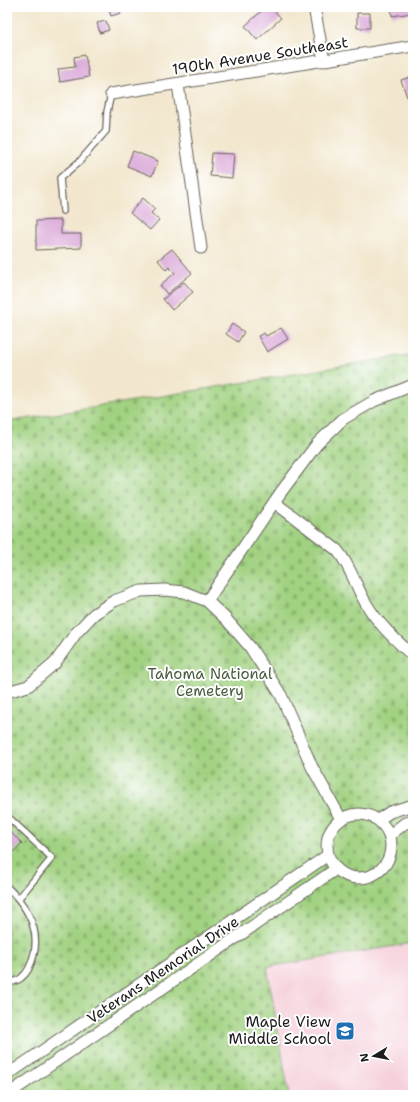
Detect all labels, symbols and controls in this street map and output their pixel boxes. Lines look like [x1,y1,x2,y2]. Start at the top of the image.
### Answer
street label: 190th Avenue Southeast [171,32,349,80]
park label: Tahoma National Cemetery [148,664,273,701]
street label: Veterans Memorial Drive [83,912,243,1028]
place label: Maple View Middle School [229,1012,331,1049]
school or university icon: Maple View Middle School [334,1020,356,1042]
north arrow [354,1036,394,1076]
text: N [356,1052,373,1063]

